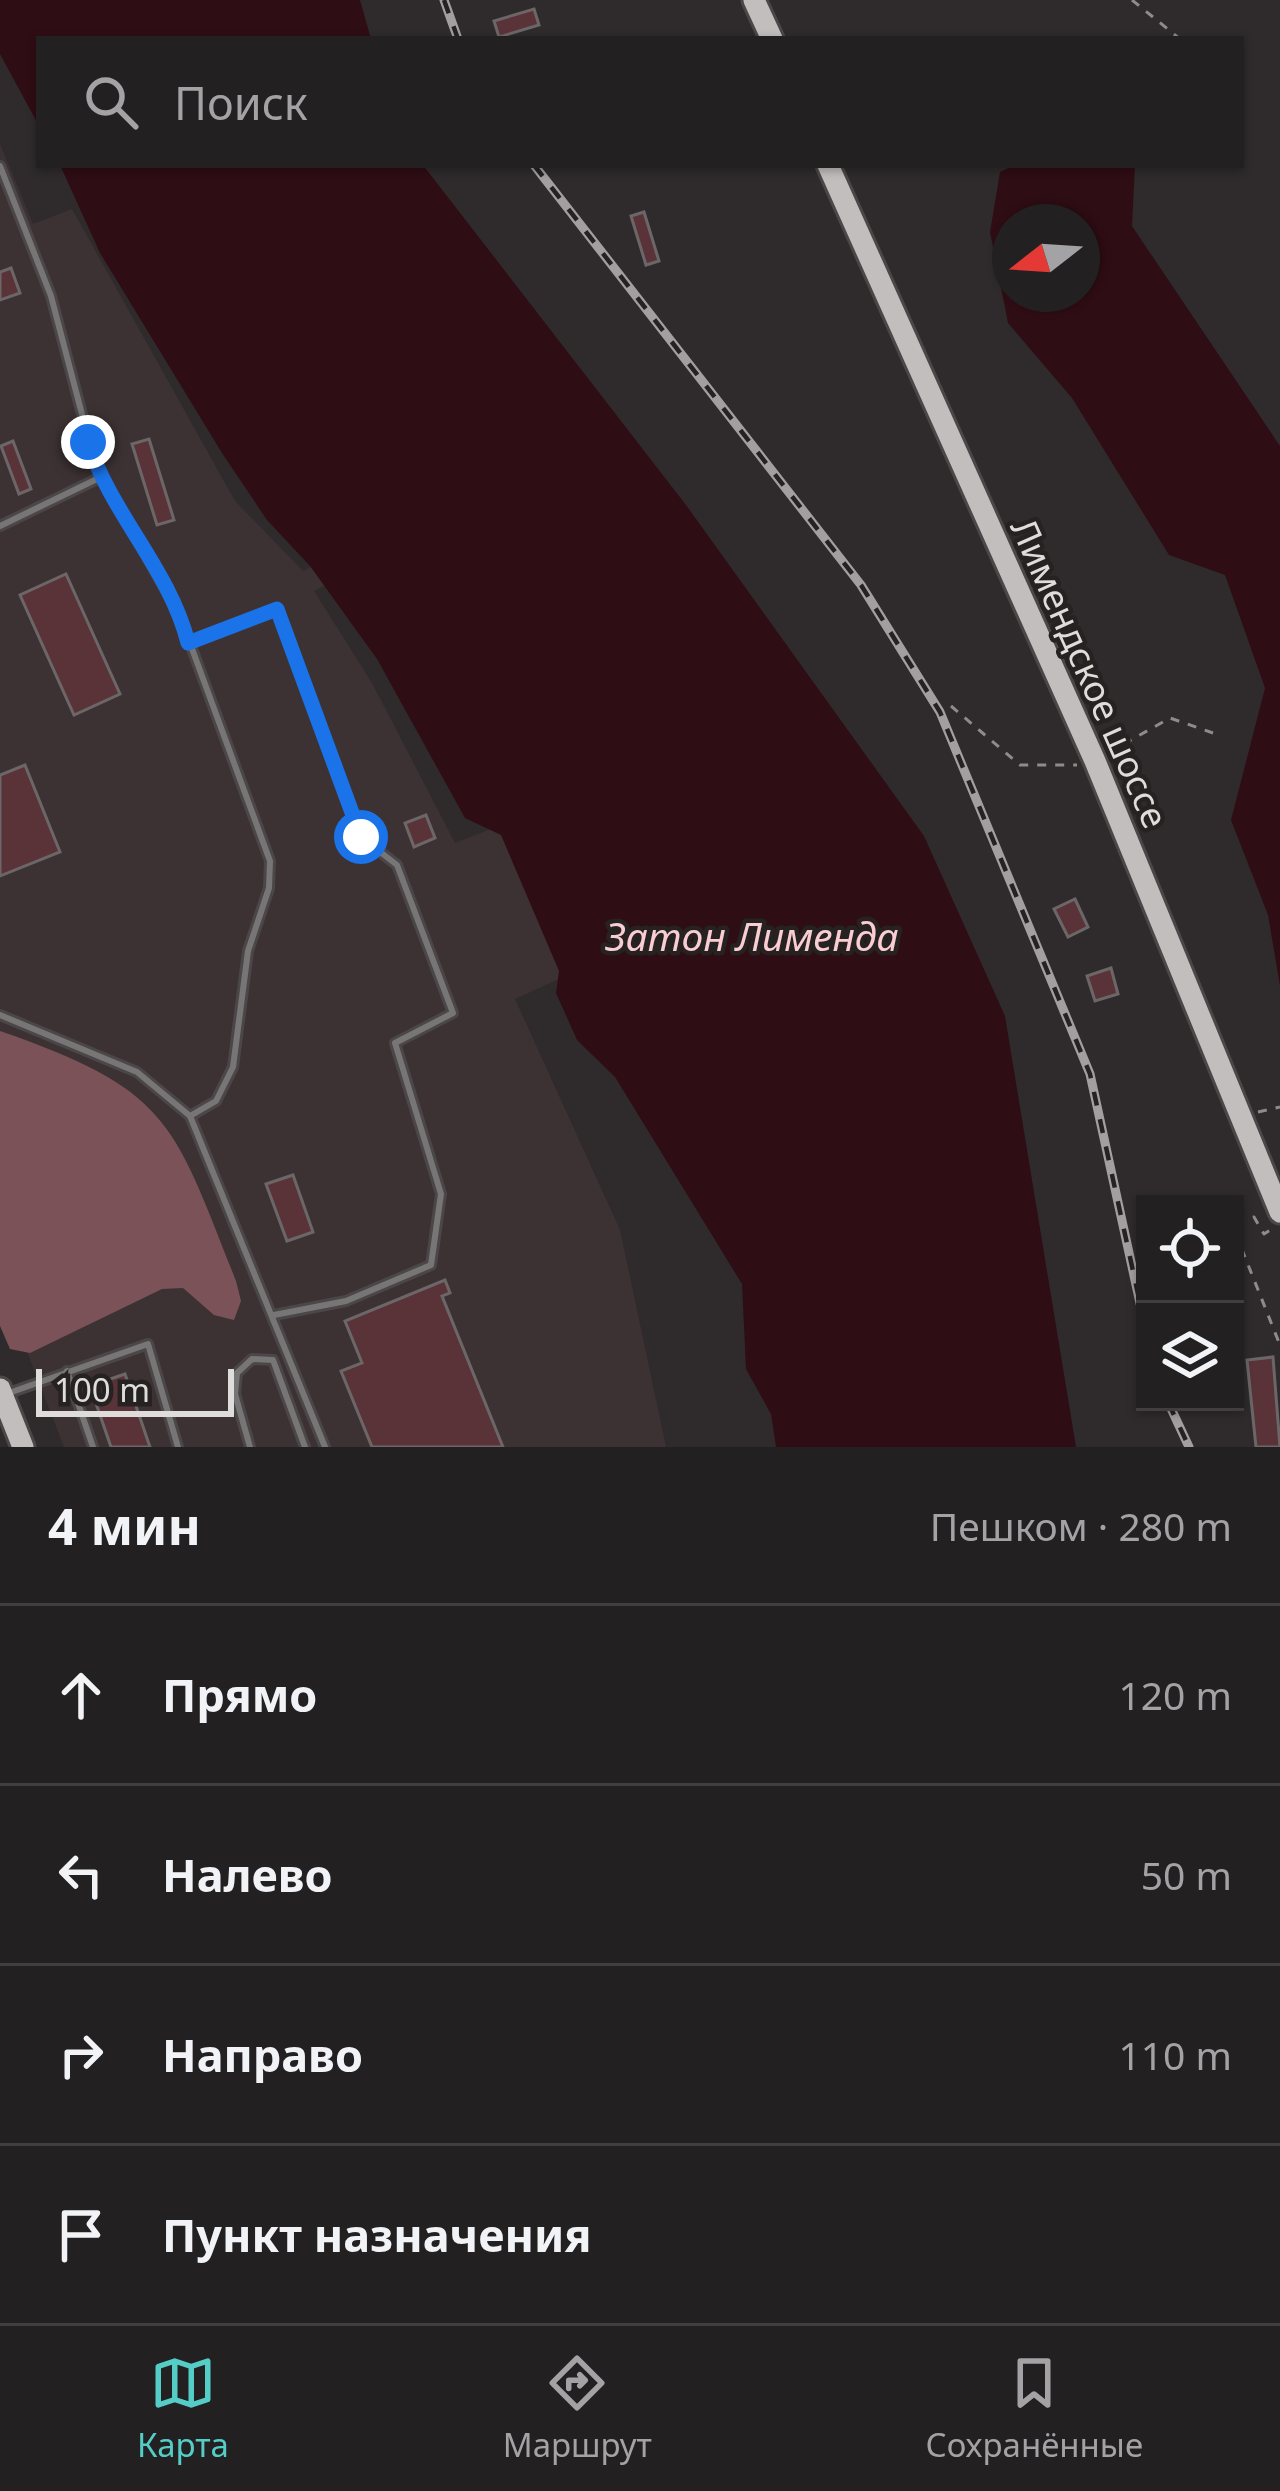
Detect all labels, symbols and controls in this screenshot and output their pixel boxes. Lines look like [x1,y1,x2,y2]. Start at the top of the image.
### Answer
search box [36,36,1244,168]
icon: search [78,69,144,135]
text: Поиск [174,72,308,133]
north arrow [992,204,1100,312]
route end [61,415,115,469]
street label: Лимендское шоссе [1000,511,1180,835]
route start [334,810,388,864]
water label: Затон Лименда [604,909,899,962]
map controls [1136,1195,1244,1411]
button: locate [1136,1195,1244,1303]
button: layers [1136,1303,1244,1411]
scale bar [36,1363,234,1416]
text: 100 m [54,1367,150,1412]
text: 4 мин [48,1490,201,1560]
text: Пешком · 280 m [930,1499,1232,1552]
icon: ahead [48,1662,114,1728]
text: Прямо [162,1664,317,1725]
text: 120 m [1118,1668,1232,1721]
icon: left [48,1842,114,1908]
text: Налево [162,1844,333,1905]
text: 50 m [1141,1848,1232,1901]
icon: right [48,2022,114,2088]
text: Направо [162,2024,363,2085]
text: 110 m [1118,2028,1232,2081]
icon: arrive [48,2202,114,2268]
text: Пункт назначения [162,2204,592,2265]
tab: Карта [137,2350,229,2467]
tab: Маршрут [503,2350,652,2467]
tab: Сохранённые [926,2350,1143,2467]

